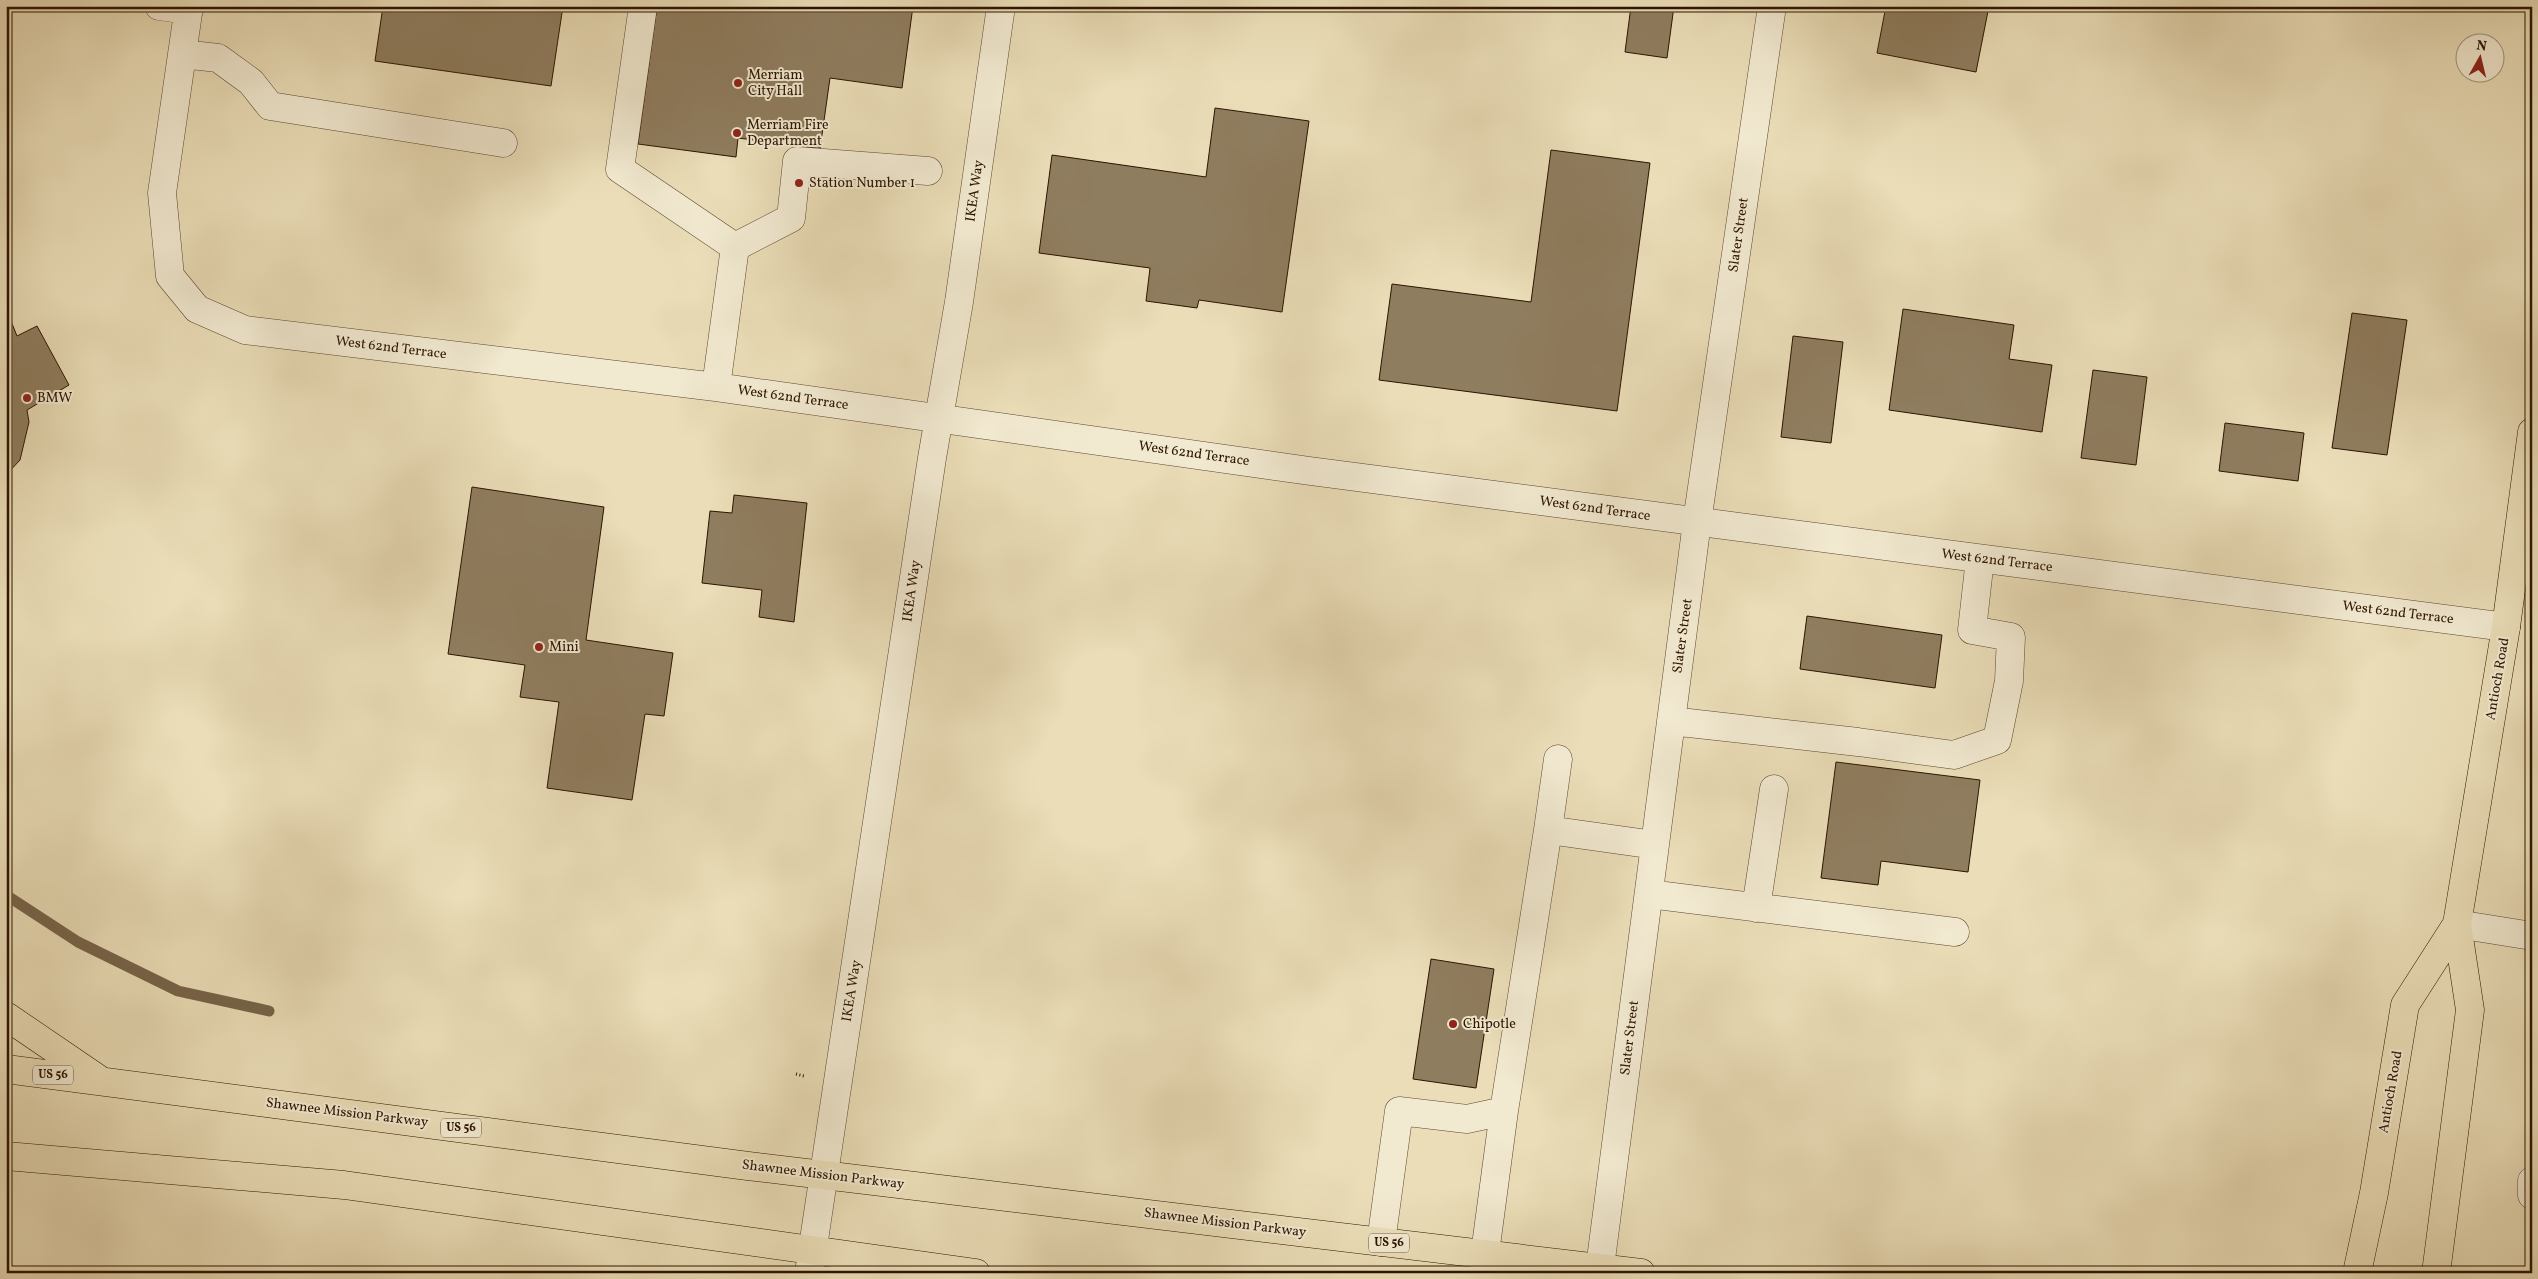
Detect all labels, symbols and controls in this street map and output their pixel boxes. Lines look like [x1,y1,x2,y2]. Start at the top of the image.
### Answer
north arrow [2456,32,2506,82]
text: N [2475,36,2488,57]
place label: Merriam City Hall [748,66,803,101]
marker: Merriam City Hall [732,77,744,89]
place label: Merriam Fire Department [747,116,829,151]
marker: Merriam Fire Department [731,127,743,139]
street label: IKEA Way [961,158,989,223]
place label: Station Number 1 [809,174,915,193]
marker: Station Number 1 [793,177,805,189]
street label: Slater Street [1724,196,1754,274]
street label: West 62nd Terrace [334,332,448,364]
street label: West 62nd Terrace [736,381,850,415]
place label: BMW [37,389,72,408]
marker: BMW [21,392,33,404]
street label: West 62nd Terrace [1137,437,1251,471]
street label: West 62nd Terrace [1538,492,1652,526]
street label: West 62nd Terrace [1940,545,2054,577]
street label: IKEA Way [898,558,926,623]
street label: Slater Street [1668,597,1698,675]
street label: West 62nd Terrace [2341,597,2455,629]
street label: Antioch Road [2481,636,2515,722]
place label: Mini [549,638,579,657]
marker: Mini [533,641,545,653]
street label: IKEA Way [838,958,866,1023]
street label: Slater Street [1616,999,1644,1077]
place label: Chipotle [1463,1015,1516,1034]
marker: Chipotle [1447,1018,1459,1030]
street label: Antioch Road [2374,1049,2408,1135]
road number: US 56 [33,1066,73,1084]
street label: Shawnee Mission Parkway [265,1094,430,1132]
road number: US 56 [441,1118,481,1138]
street label: Shawnee Mission Parkway [741,1156,906,1194]
street label: Shawnee Mission Parkway [1143,1204,1308,1242]
road number: US 56 [1369,1234,1409,1252]

